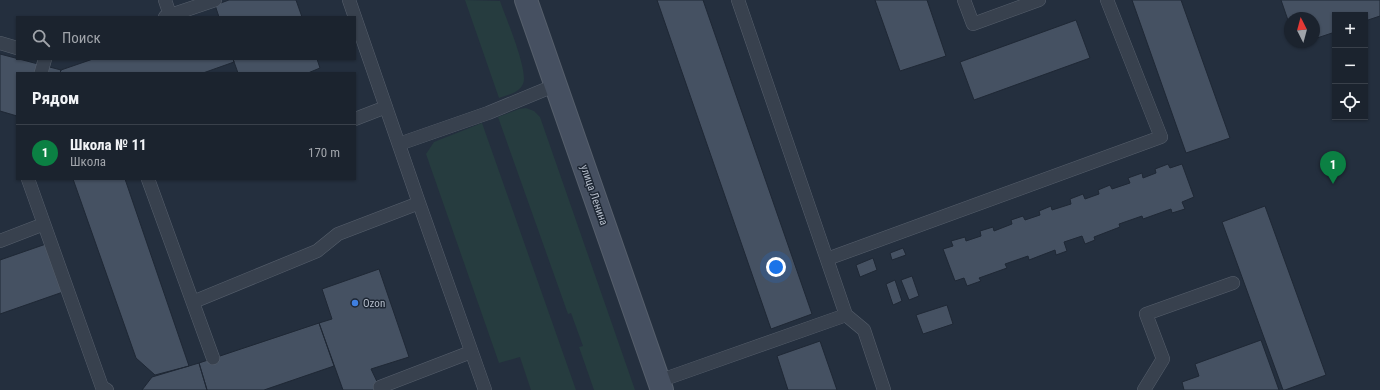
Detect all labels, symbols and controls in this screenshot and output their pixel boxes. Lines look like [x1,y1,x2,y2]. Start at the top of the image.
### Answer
north arrow [1284,12,1320,48]
map controls [1332,12,1368,120]
button: + [1332,12,1368,48]
search box [16,16,356,60]
icon: search [30,27,52,49]
text: Поиск [62,29,101,47]
button: − [1332,48,1368,84]
button: locate [1332,84,1368,120]
text: Рядом [32,88,79,108]
text: Школа № 11 [70,136,147,154]
text: 1 [42,145,48,160]
text: 170 m [308,145,340,160]
pin: 1 [1320,151,1346,184]
text: Школа [70,154,106,169]
street label: улица Ленина [578,163,610,227]
your location [766,257,786,277]
place label: Ozon [363,297,385,310]
marker: Ozon [350,298,360,308]

